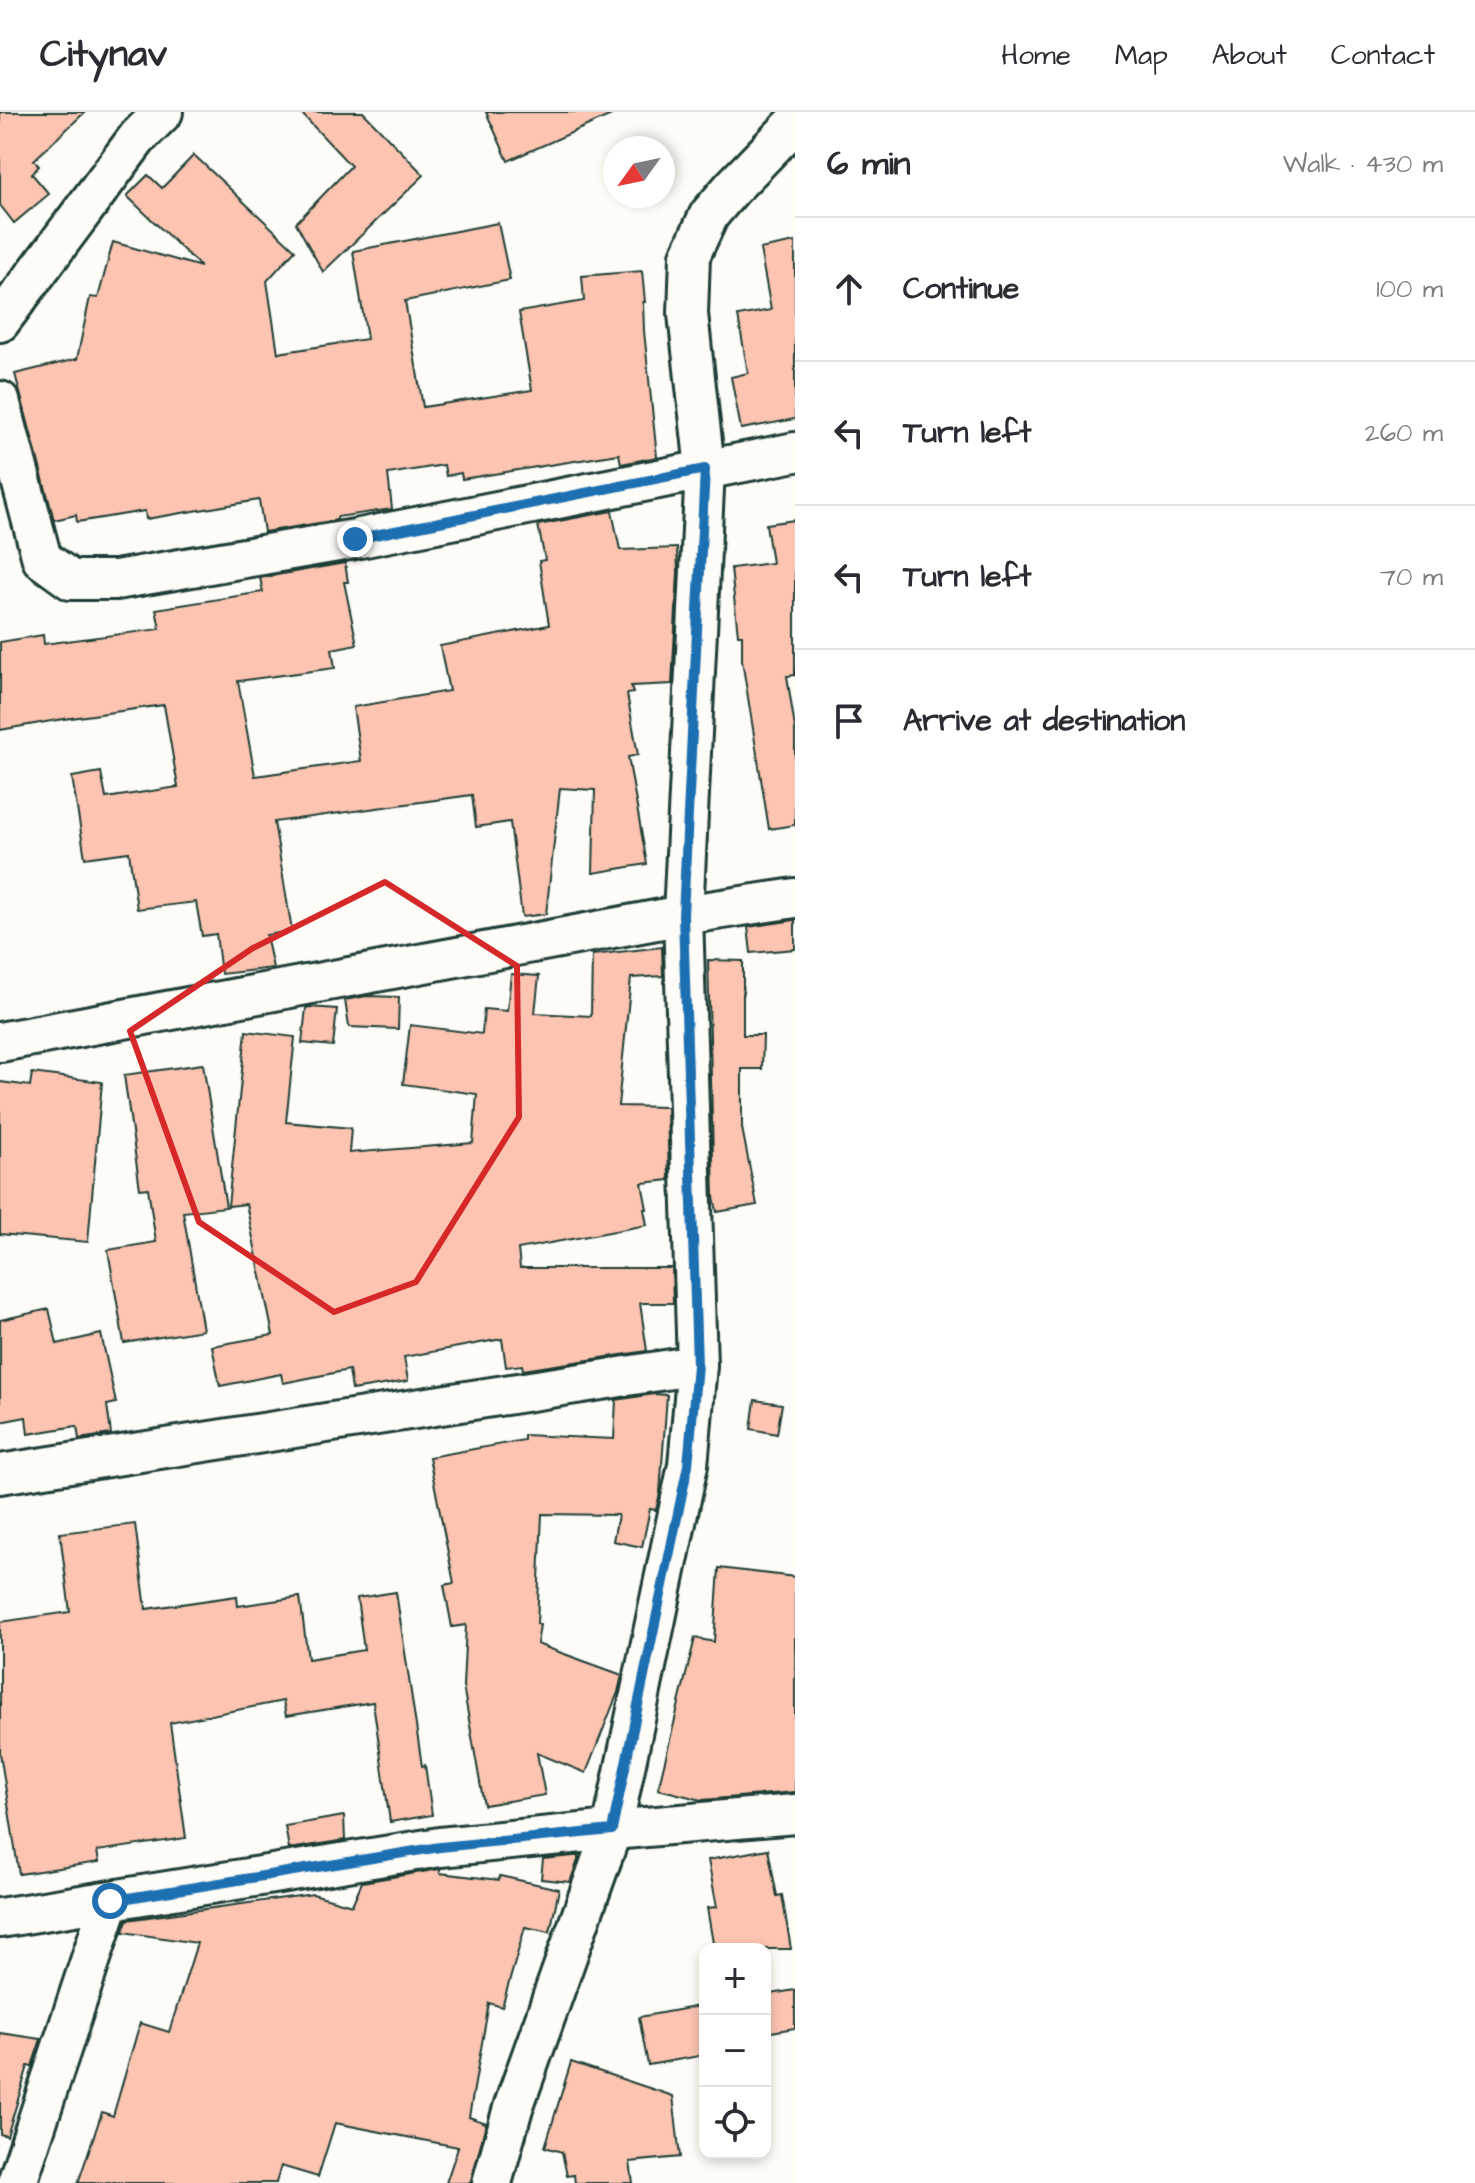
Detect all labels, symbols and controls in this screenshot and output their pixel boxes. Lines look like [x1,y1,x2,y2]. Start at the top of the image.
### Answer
text: Citynav [40,29,167,81]
text: Home [1001,36,1071,75]
text: Map [1115,36,1168,75]
text: About [1212,36,1287,75]
text: Contact [1331,36,1435,75]
north arrow [603,136,675,208]
text: 6 min [827,140,911,188]
text: Walk · 430 m [1283,146,1443,182]
icon: ahead [827,267,871,311]
text: Continue [903,268,1019,310]
text: 100 m [1376,271,1443,307]
icon: left [827,411,871,455]
text: Turn left [903,412,1031,454]
text: 260 m [1365,415,1443,451]
route end [337,521,373,557]
icon: left [827,555,871,599]
text: Turn left [903,556,1031,598]
text: 70 m [1380,559,1443,595]
icon: arrive [827,699,871,743]
text: Arrive at destination [903,700,1185,742]
route start [92,1883,128,1919]
map controls [699,1943,771,2159]
button: + [699,1943,771,2015]
button: − [699,2015,771,2087]
button: locate [699,2087,771,2159]

